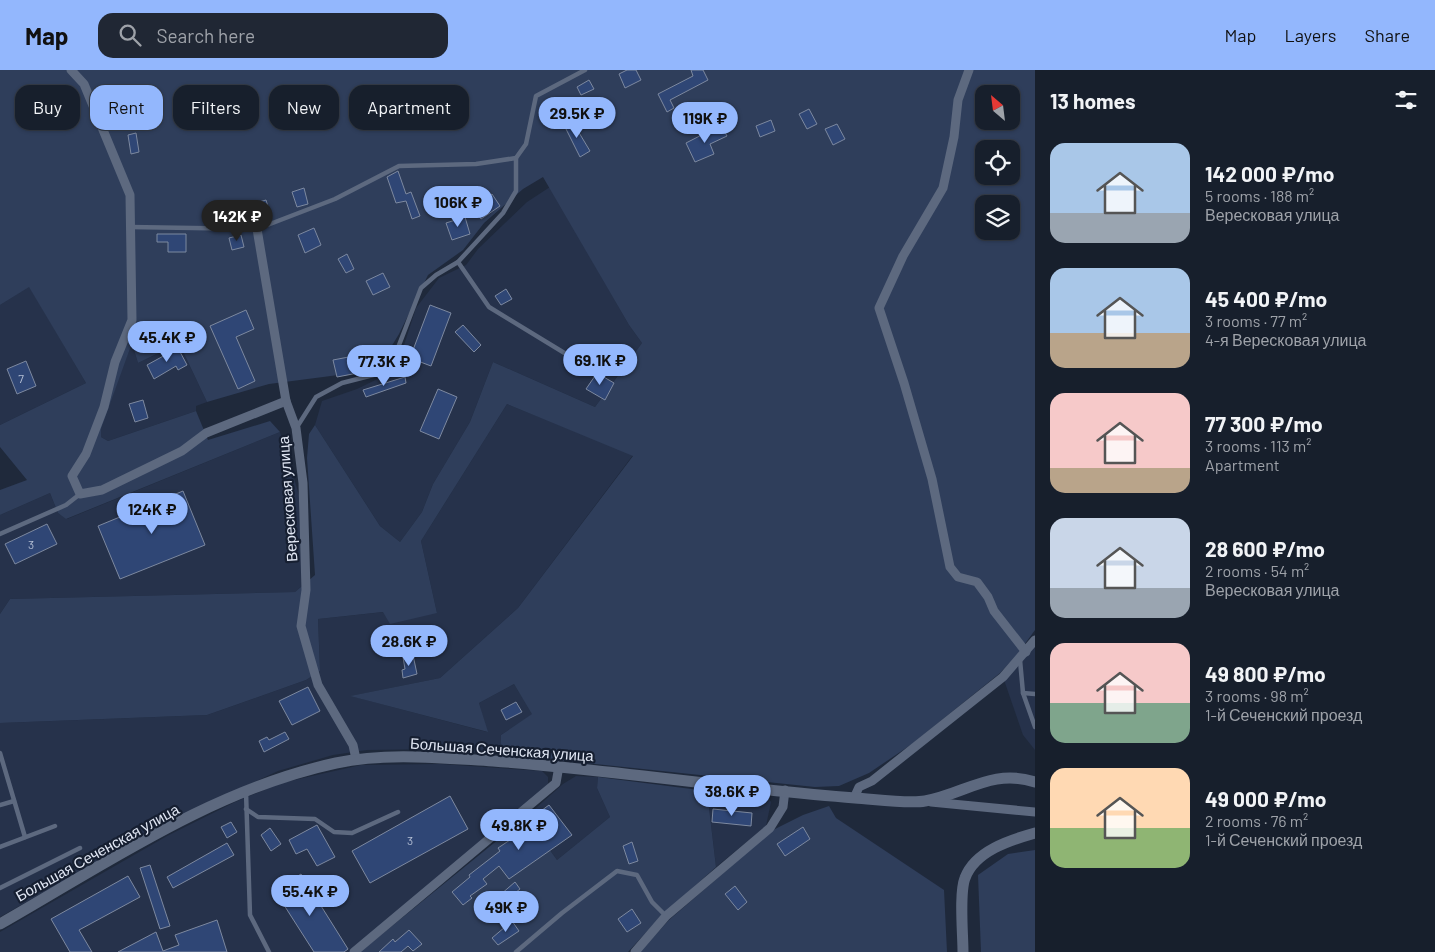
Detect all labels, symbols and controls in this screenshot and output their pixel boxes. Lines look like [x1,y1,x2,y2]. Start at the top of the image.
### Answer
search box [98,13,448,58]
text: Map [25,21,68,50]
icon: search [116,21,144,49]
text: Search here [156,24,255,47]
text: Map [1224,24,1256,46]
text: Layers [1284,24,1337,46]
text: Share [1365,24,1410,46]
chip: Buy [15,85,80,130]
chip: Rent [90,85,163,130]
chip: Filters [173,85,259,130]
chip: New [269,85,339,130]
chip: Apartment [349,85,469,130]
north arrow [975,85,1020,130]
map controls [975,85,1020,240]
icon: filters [1392,86,1420,114]
text: 13 homes [1050,88,1135,113]
pin: 29.5K ₽ [531,97,623,139]
pin: 119K ₽ [664,102,746,144]
text: 29.5K ₽ [550,103,604,122]
text: 119K ₽ [683,108,727,127]
button: locate [975,140,1020,185]
text: 142 000 ₽/mo [1205,161,1334,186]
icon: home [1090,163,1150,223]
pin: 106K ₽ [417,186,499,228]
text: 5 rooms · 188 m² [1205,186,1314,205]
text: 106K ₽ [434,192,482,211]
button: layers [975,195,1020,240]
pin: 142K ₽ [196,200,278,242]
text: Вересковая улица [1205,205,1340,224]
text: 142K ₽ [213,206,261,225]
text: 45 400 ₽/mo [1205,286,1327,311]
icon: home [1090,288,1150,348]
text: 3 rooms · 77 m² [1205,311,1307,330]
pin: 45.4K ₽ [121,320,213,363]
text: 45.4K ₽ [139,327,195,346]
text: 4-я Вересковая улица [1205,330,1367,349]
pin: 77.3K ₽ [338,344,430,387]
pin: 69.1K ₽ [554,344,646,386]
text: 69.1K ₽ [574,350,626,369]
text: 77.3K ₽ [358,351,410,370]
house number: 7 [18,371,24,385]
text: 77 300 ₽/mo [1205,411,1323,436]
icon: home [1090,413,1150,473]
street label: Вересковая улица [274,435,300,563]
text: 3 rooms · 113 m² [1205,436,1311,455]
text: Apartment [1205,455,1280,474]
pin: 124K ₽ [111,492,193,535]
text: 124K ₽ [128,499,176,518]
text: 28 600 ₽/mo [1205,536,1325,561]
house number: 3 [28,537,34,551]
icon: home [1090,538,1150,598]
text: 2 rooms · 54 m² [1205,561,1309,580]
text: Вересковая улица [1205,580,1340,599]
pin: 28.6K ₽ [363,624,455,667]
text: 28.6K ₽ [382,631,436,650]
text: 49 800 ₽/mo [1205,661,1326,686]
icon: home [1090,663,1150,723]
text: 3 rooms · 98 m² [1205,686,1309,705]
text: 1-й Сеченский проезд [1205,705,1362,724]
street label: Большая Сеченская улица [410,734,595,764]
pin: 38.6K ₽ [686,774,778,817]
text: 38.6K ₽ [705,781,759,800]
text: 49 000 ₽/mo [1205,786,1326,811]
icon: home [1090,788,1150,848]
street label: Большая Сеченская улица [12,799,182,905]
pin: 49.8K ₽ [473,808,565,851]
text: 2 rooms · 76 m² [1205,811,1308,830]
text: 49.8K ₽ [491,815,547,834]
text: 1-й Сеченский проезд [1205,830,1362,849]
house number: 3 [407,833,413,847]
pin: 55.4K ₽ [264,874,356,917]
text: 55.4K ₽ [282,881,338,900]
pin: 49K ₽ [471,890,541,933]
text: 49K ₽ [485,897,527,916]

